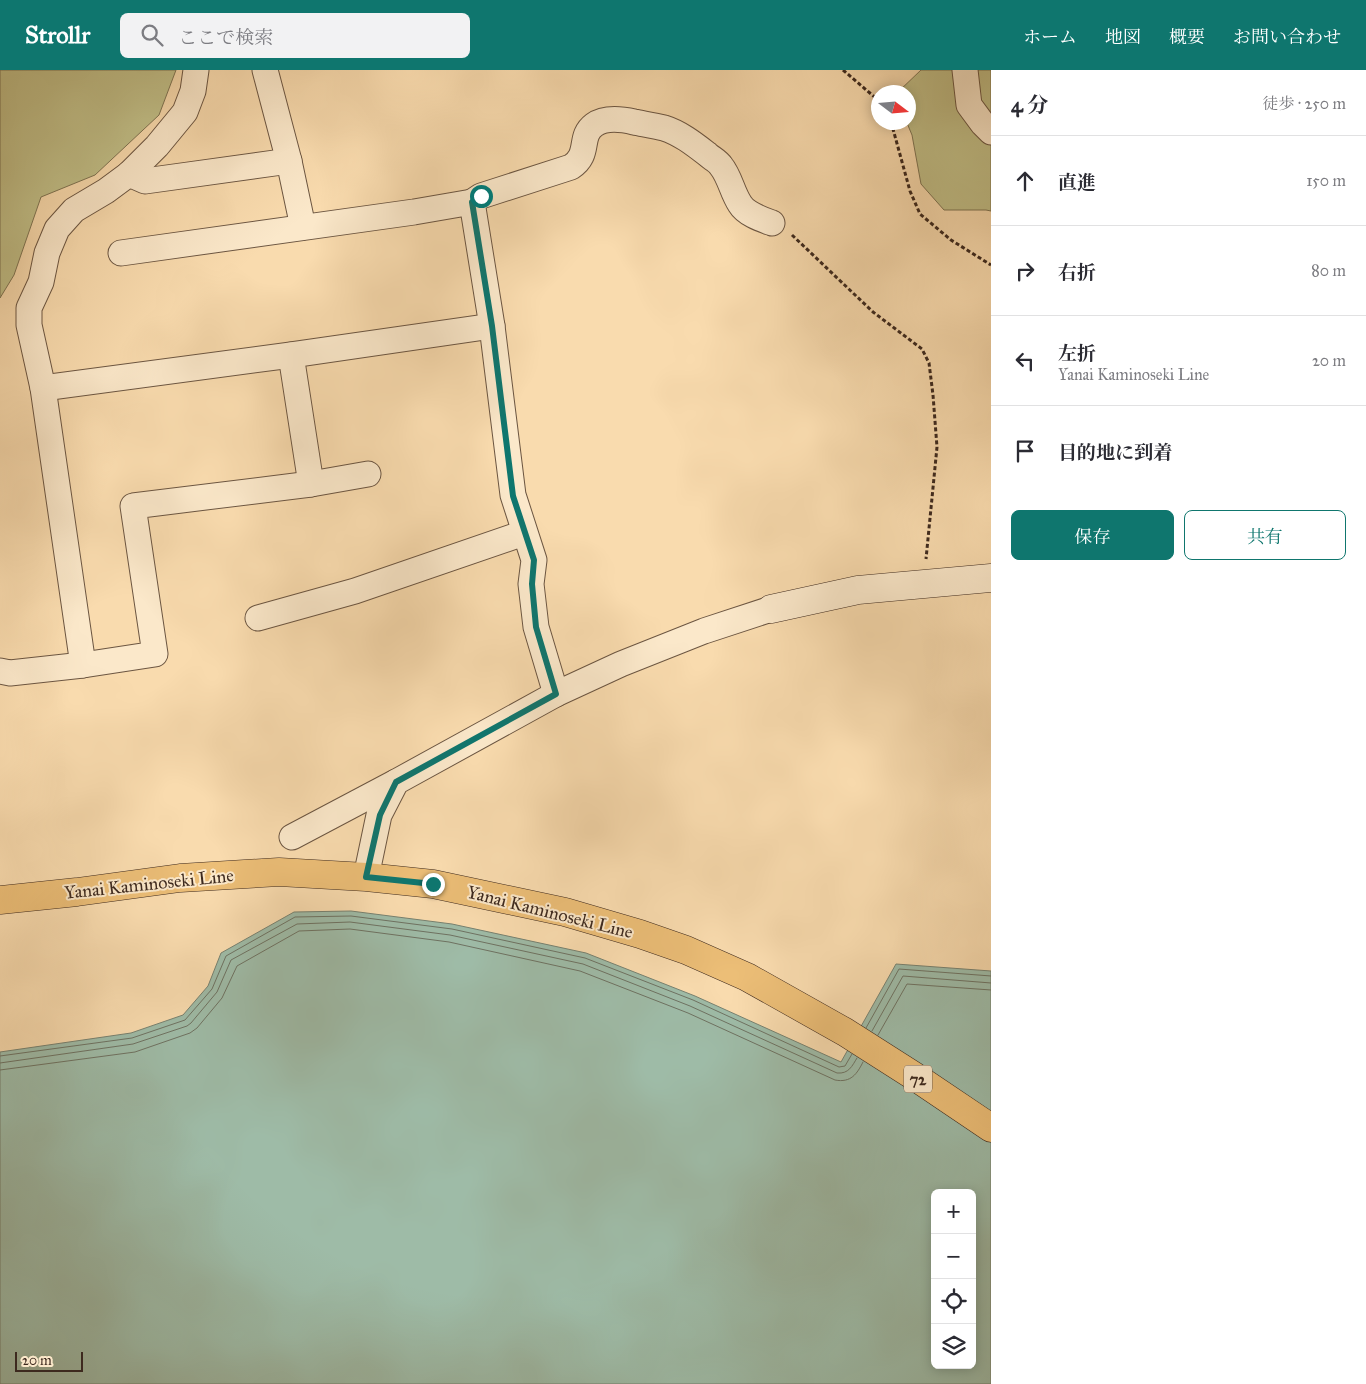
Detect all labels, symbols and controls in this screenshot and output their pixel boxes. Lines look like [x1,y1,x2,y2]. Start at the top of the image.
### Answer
search box [120,13,470,58]
text: Strollr [25,20,90,50]
icon: search [138,21,166,49]
text: ここで検索 [178,26,273,49]
text: ホーム [1023,26,1077,48]
text: 地図 [1105,26,1141,48]
text: 概要 [1169,26,1205,48]
text: お問い合わせ [1233,26,1341,48]
north arrow [871,85,916,130]
text: 4 分 [1011,92,1048,118]
text: 徒歩 · 250 m [1262,94,1346,113]
icon: ahead [1011,167,1039,195]
text: 直進 [1058,171,1096,194]
text: 150 m [1306,171,1346,190]
route start [470,185,493,208]
icon: right [1011,257,1039,285]
text: 右折 [1058,261,1096,284]
text: 80 m [1311,261,1346,280]
text: 左折 [1058,342,1096,365]
icon: left [1011,347,1039,375]
text: 20 m [1312,351,1346,370]
text: Yanai Kaminoseki Line [1058,365,1209,384]
icon: arrive [1011,437,1039,465]
text: 目的地に到着 [1058,441,1172,464]
button: 保存 [1011,510,1174,560]
button: 共有 [1184,510,1346,560]
street label: Yanai Kaminoseki Line [63,864,235,904]
route end [422,873,445,896]
street label: Yanai Kaminoseki Line [465,881,635,943]
road number: 72 [904,1066,932,1092]
map controls [931,1189,976,1369]
button: + [931,1189,976,1234]
button: − [931,1234,976,1279]
button: locate [931,1279,976,1324]
button: layers [931,1324,976,1369]
scale bar [15,1349,82,1372]
text: 20 m [22,1352,52,1369]

